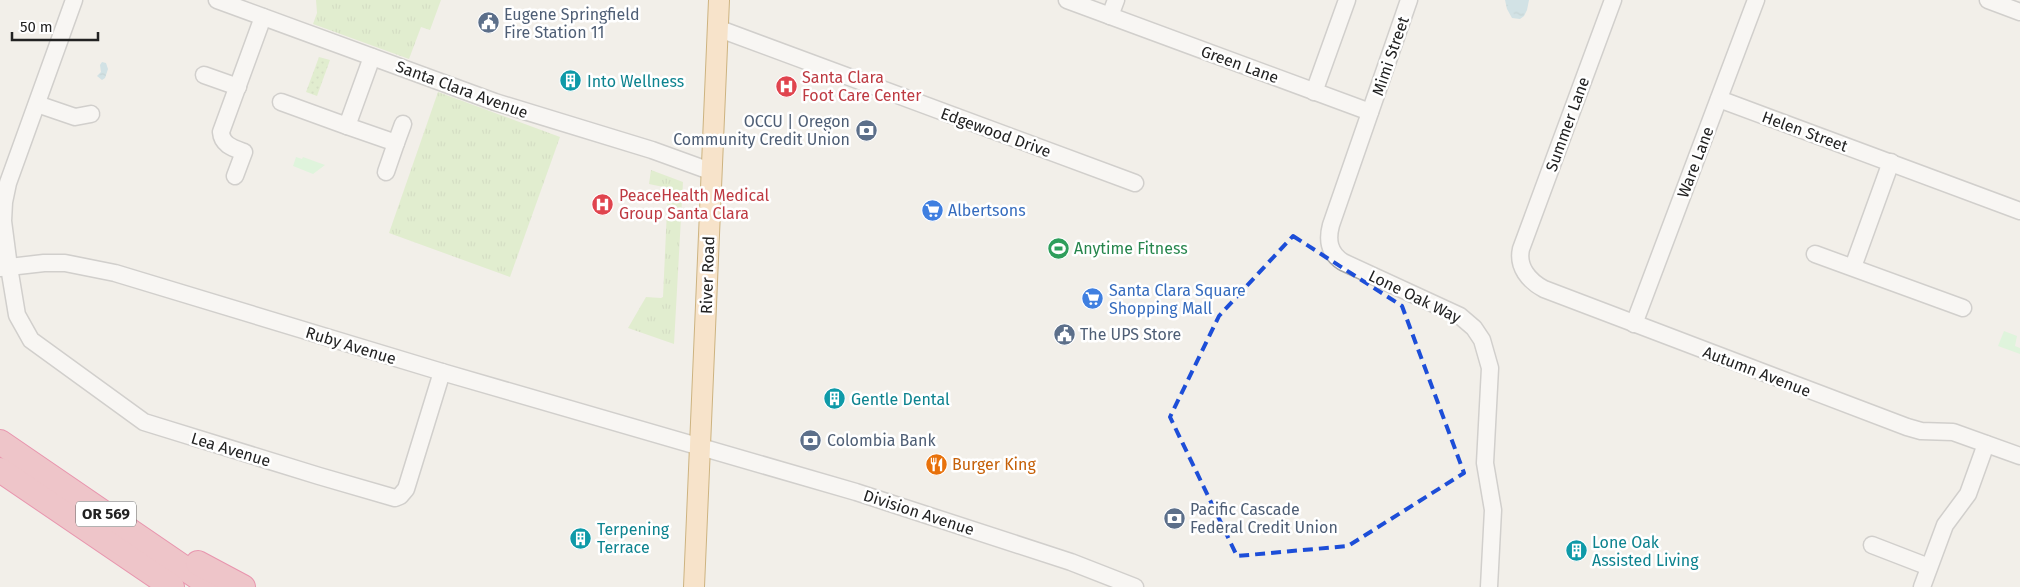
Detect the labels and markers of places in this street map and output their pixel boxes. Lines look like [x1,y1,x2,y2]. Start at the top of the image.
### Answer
place label: Eugene Springfield Fire Station 11 [504,5,639,42]
public building icon: Eugene Springfield Fire Station 11 [476,11,500,35]
place label: Santa Clara Foot Care Center [802,68,922,105]
building icon: Into Wellness [559,69,583,93]
place label: Into Wellness [587,72,684,91]
hospital icon: Santa Clara Foot Care Center [774,74,798,98]
place label: OCCU | Oregon Community Credit Union [673,112,850,149]
bank icon: OCCU | Oregon Community Credit Union [854,118,878,142]
place label: PeaceHealth Medical Group Santa Clara [619,186,769,223]
hospital icon: PeaceHealth Medical Group Santa Clara [591,192,615,216]
supermarket icon: Albertsons [920,198,944,222]
place label: Albertsons [948,201,1026,220]
sports icon: Anytime Fitness [1046,236,1070,260]
place label: Anytime Fitness [1074,239,1188,258]
place label: Santa Clara Square Shopping Mall [1109,281,1246,318]
supermarket icon: Santa Clara Square Shopping Mall [1081,287,1105,311]
public building icon: The UPS Store [1052,322,1076,346]
place label: The UPS Store [1080,325,1181,344]
building icon: Gentle Dental [823,387,847,411]
place label: Gentle Dental [851,390,950,409]
bank icon: Colombia Bank [799,428,823,452]
place label: Colombia Bank [827,431,936,450]
restaurant icon: Burger King [924,452,948,476]
place label: Burger King [952,455,1036,474]
place label: Pacific Cascade Federal Credit Union [1190,500,1338,537]
bank icon: Pacific Cascade Federal Credit Union [1162,506,1186,530]
place label: Terpening Terrace [597,520,670,557]
building icon: Terpening Terrace [569,526,593,550]
place label: Lone Oak Assisted Living [1592,533,1699,570]
building icon: Lone Oak Assisted Living [1564,539,1588,563]

